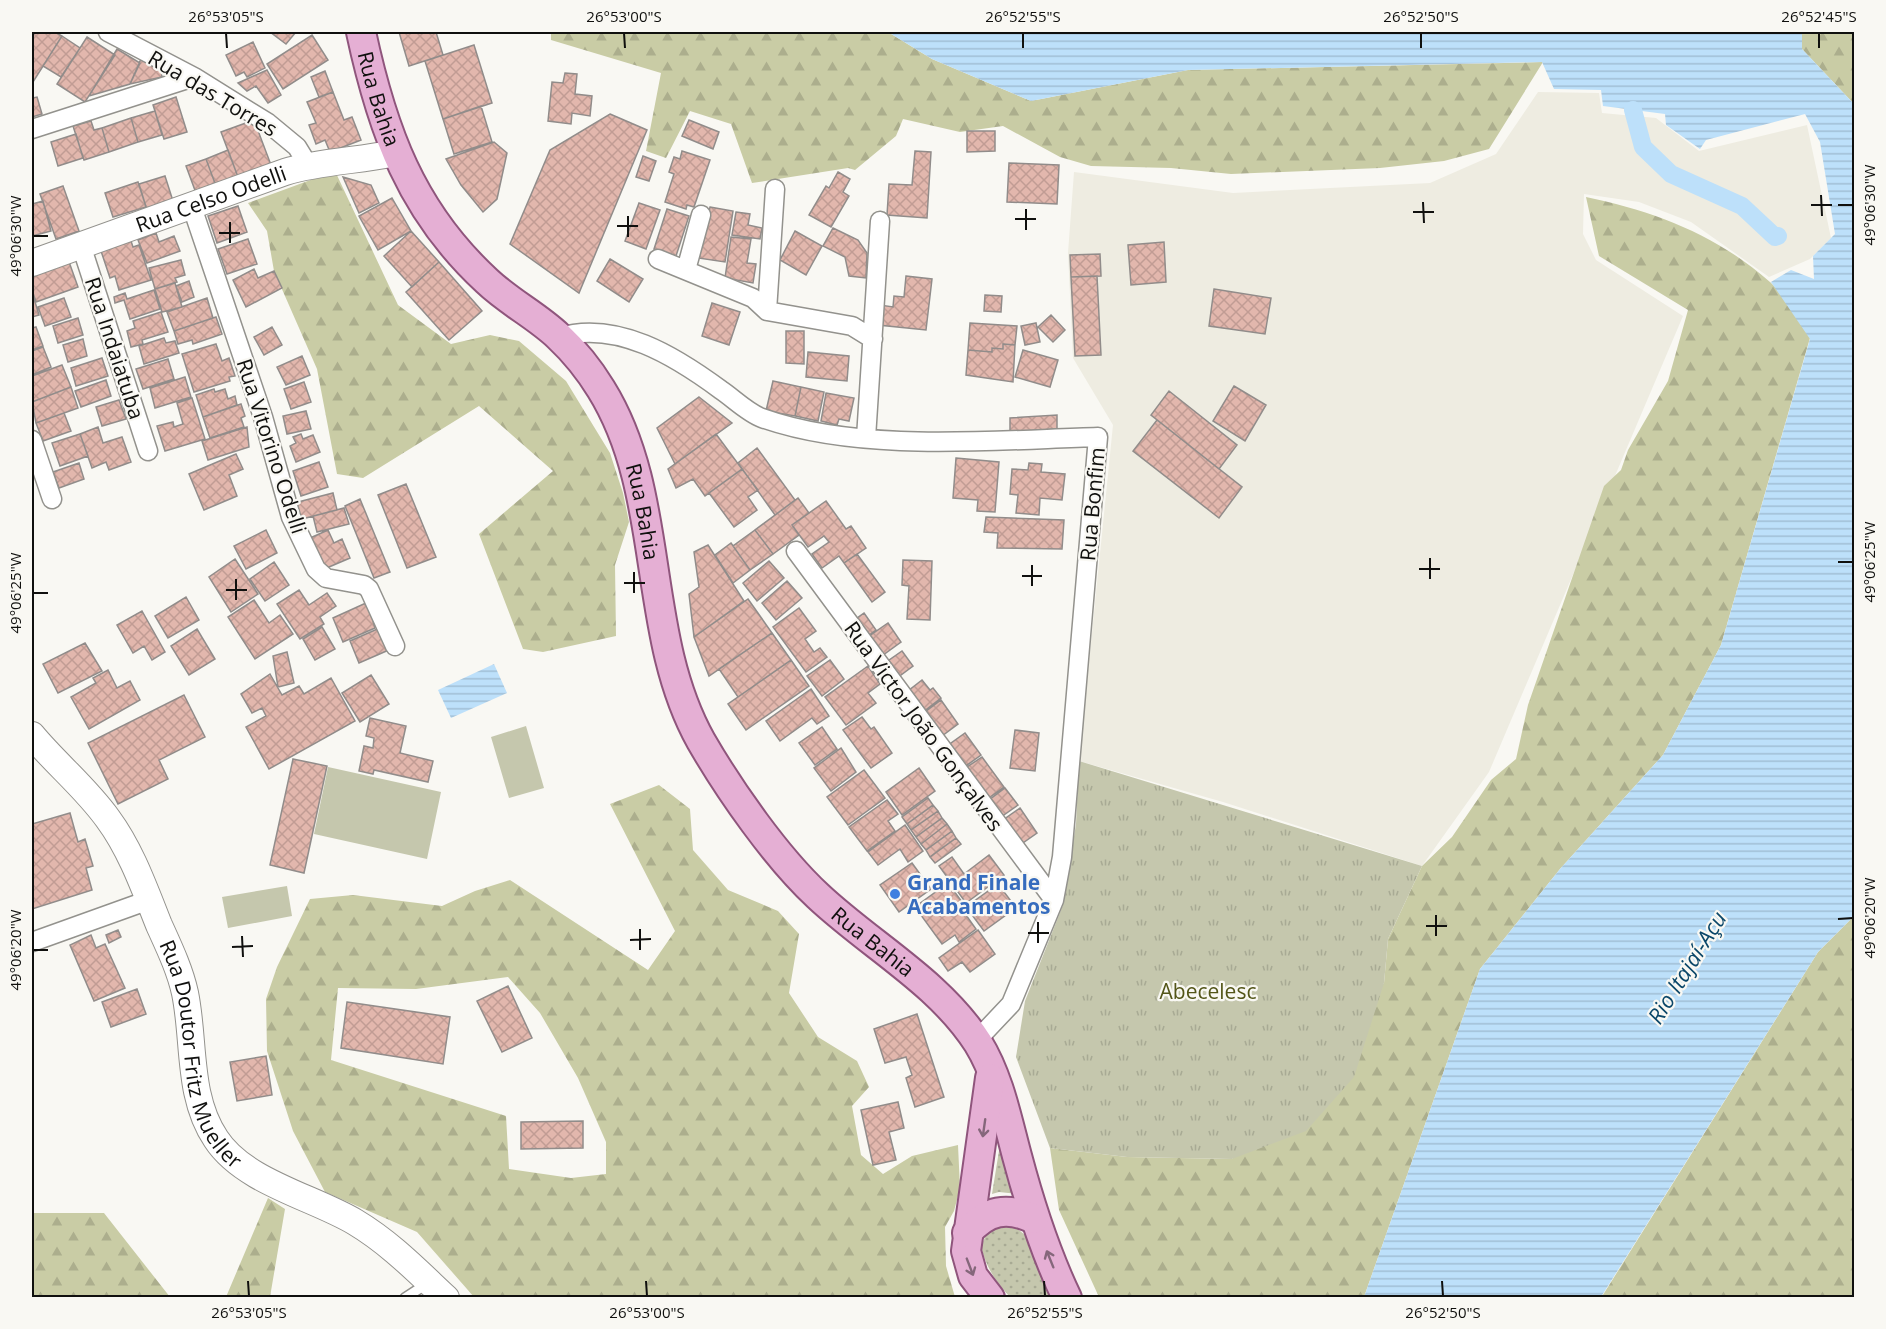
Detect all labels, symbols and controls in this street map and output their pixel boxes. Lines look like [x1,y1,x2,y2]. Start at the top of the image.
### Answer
text: 26°53'05"S [188,6,264,26]
text: 26°53'00"S [586,6,662,26]
text: 26°52'55"S [985,6,1061,26]
text: 26°52'50"S [1383,6,1459,26]
text: 26°52'45"S [1781,6,1857,26]
street label: Rua das Torres [143,43,283,143]
street label: Rua Bahia [352,48,407,150]
street label: Rua Celso Odelli [132,159,290,239]
text: 49°06'30"W [1859,164,1879,246]
text: 49°06'30"W [5,195,25,277]
street label: Rua Indaiatuba [79,273,151,423]
street label: Rua Vitorino Odelli [230,355,314,537]
street label: Rua Bonfim [1073,446,1111,562]
street label: Rua Bahia [620,460,666,562]
text: 49°06'25"W [1859,521,1879,603]
text: 49°06'25"W [5,552,25,634]
street label: Rua Victor João Gonçalves [838,615,1010,837]
place label: Grand Finale Acabamentos [907,868,1050,920]
text: 49°06'20"W [1859,877,1879,959]
marker: Grand Finale Acabamentos [888,887,902,901]
street label: Rua Bahia [826,900,920,983]
water label: Rio Itajaí-Açu [1640,905,1733,1029]
text: 49°06'20"W [5,909,25,991]
street label: Rua Doutor Fritz Mueller [153,935,249,1175]
park label: Abecelesc [1160,977,1256,1005]
one-way arrow [978,1118,989,1138]
one-way arrow [1044,1250,1055,1268]
one-way arrow [966,1257,977,1276]
text: 26°53'05"S [211,1302,287,1322]
text: 26°53'00"S [609,1302,685,1322]
text: 26°52'55"S [1007,1302,1083,1322]
text: 26°52'50"S [1405,1302,1481,1322]

